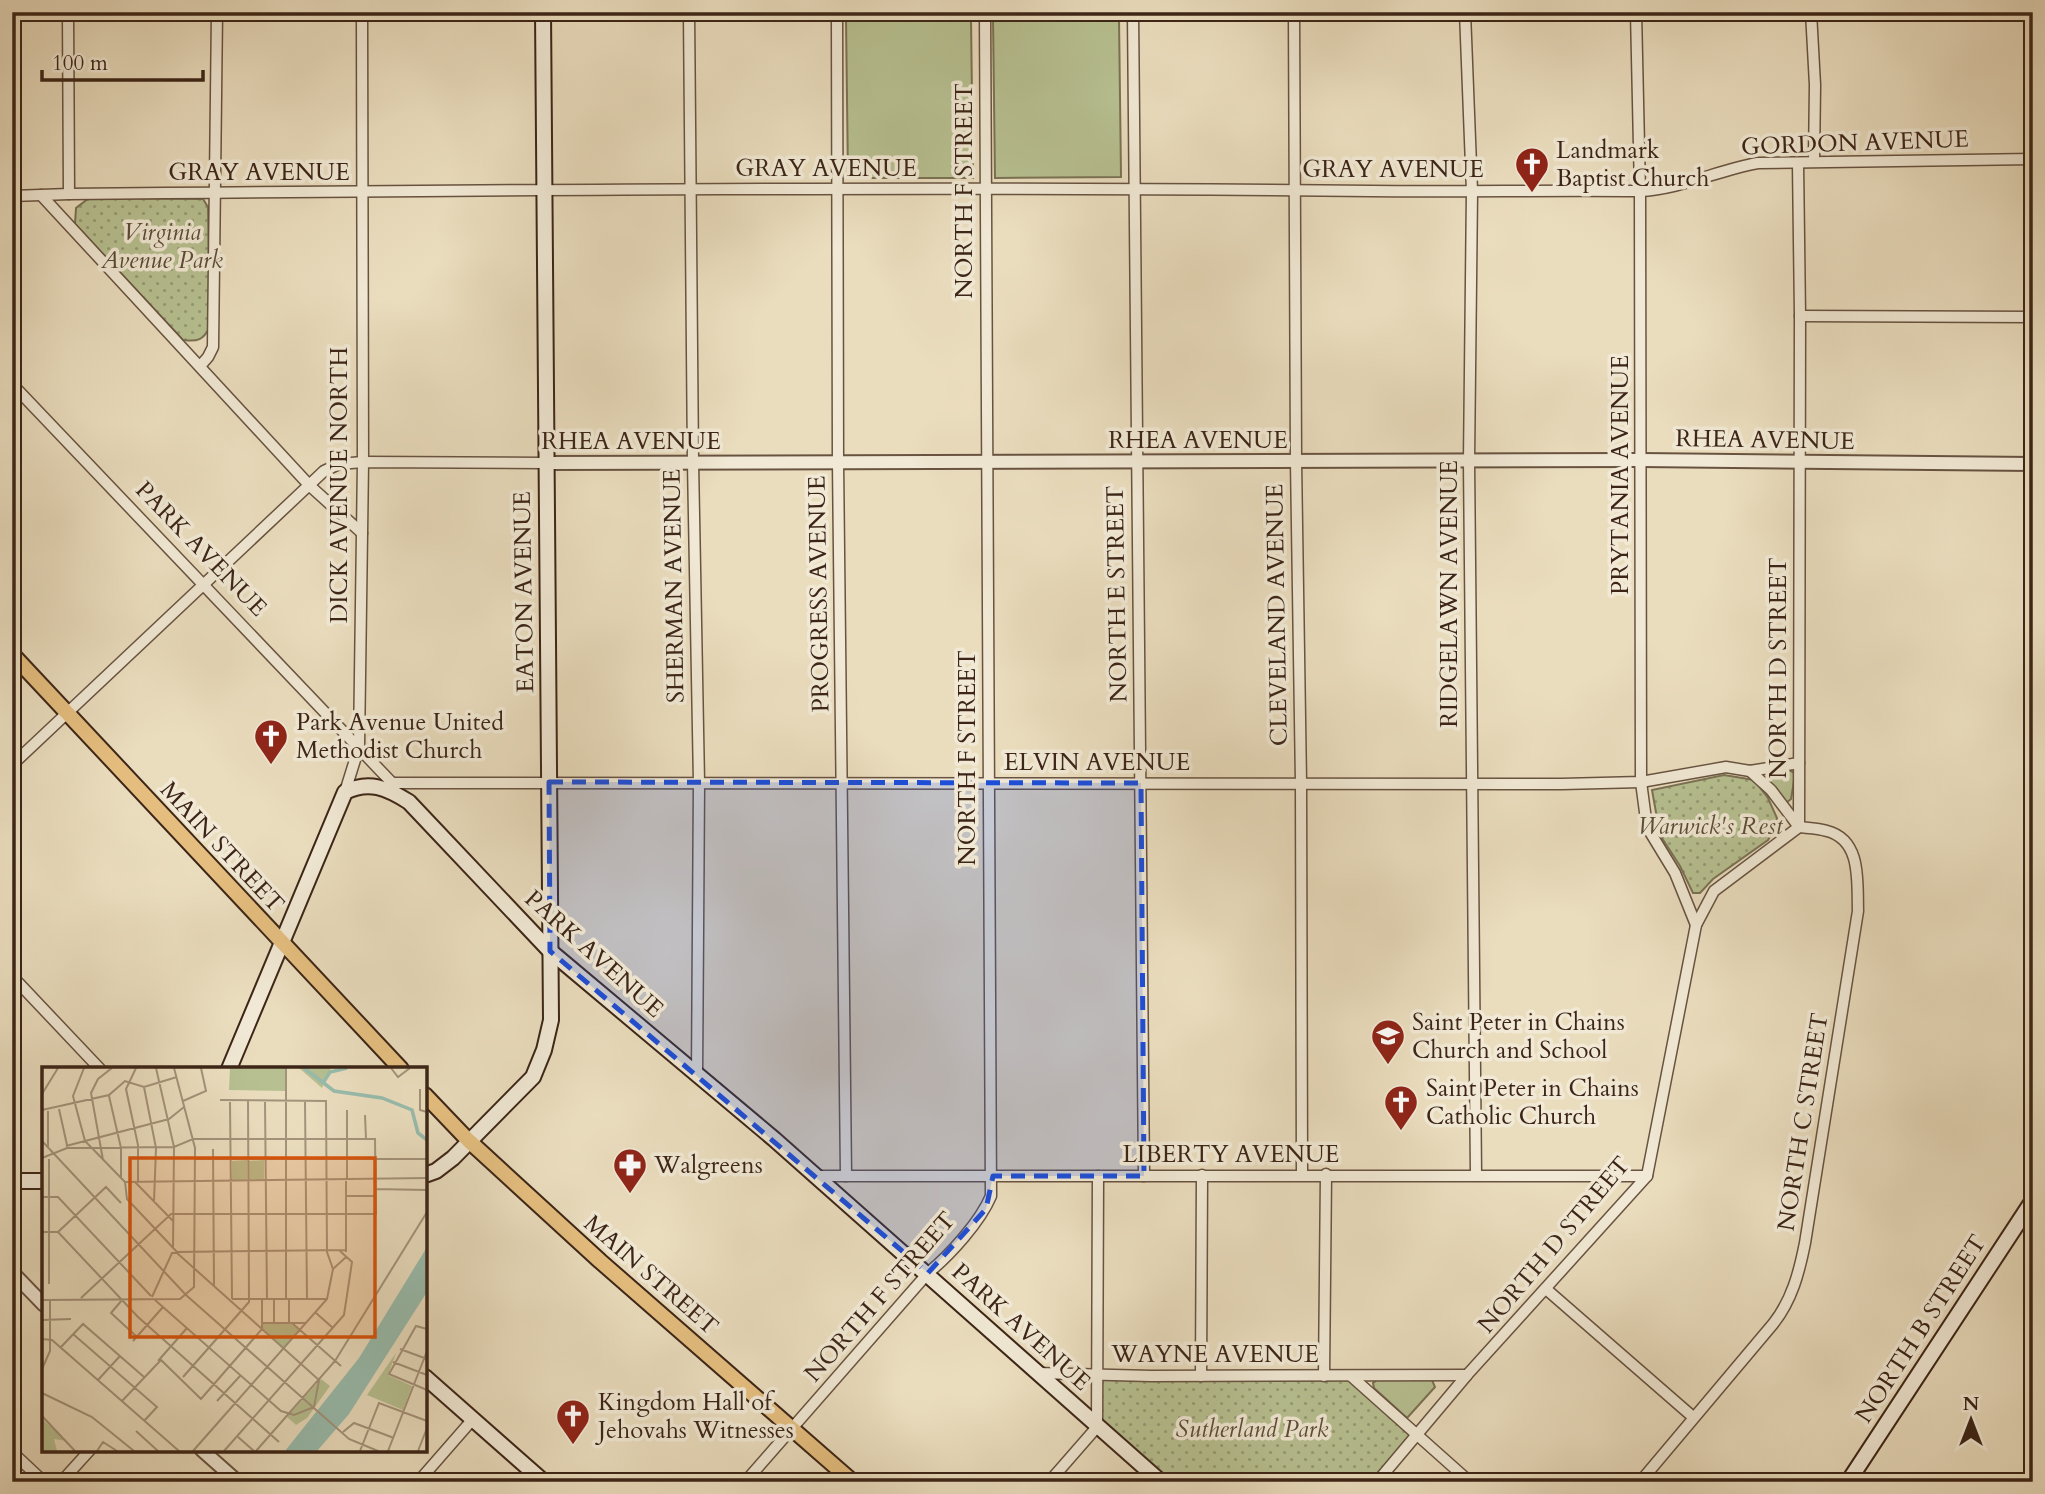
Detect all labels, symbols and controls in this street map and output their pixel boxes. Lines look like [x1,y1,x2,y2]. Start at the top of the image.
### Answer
scale bar [42,38,203,82]
text: 100 m [52,49,108,78]
street label: NORTH F STREET [948,83,981,299]
street label: GORDON AVENUE [1741,123,1969,163]
place label: Landmark Baptist Church [1556,134,1709,195]
church icon: Landmark Baptist Church [1513,145,1551,194]
street label: GRAY AVENUE [735,152,917,185]
street label: GRAY AVENUE [1302,153,1484,186]
street label: GRAY AVENUE [168,156,350,189]
park label: Virginia Avenue Park [100,216,223,277]
street label: DICK AVENUE NORTH [323,347,356,623]
street label: PRYTANIA AVENUE [1604,355,1637,595]
street label: RHEA AVENUE [1675,422,1855,458]
street label: RHEA AVENUE [1108,424,1288,457]
street label: RHEA AVENUE [541,425,721,458]
street label: RIDGELAWN AVENUE [1433,460,1466,728]
street label: SHERMAN AVENUE [655,468,693,704]
street label: PARK AVENUE [128,474,274,624]
street label: PROGRESS AVENUE [800,475,838,713]
street label: CLEVELAND AVENUE [1258,483,1296,747]
street label: NORTH E STREET [1099,485,1135,703]
street label: EATON AVENUE [506,491,542,693]
street label: NORTH D STREET [1762,557,1795,779]
street label: NORTH F STREET [951,650,984,866]
place label: Park Avenue United Methodist Church [296,706,504,767]
church icon: Park Avenue United Methodist Church [252,717,290,766]
street label: ELVIN AVENUE [1004,746,1190,779]
street label: MAIN STREET [153,774,291,920]
park label: Warwick's Rest [1638,810,1784,843]
street label: PARK AVENUE [517,883,671,1025]
place label: Saint Peter in Chains Church and School [1412,1006,1625,1067]
street label: NORTH C STREET [1769,1011,1837,1233]
school or university icon: Saint Peter in Chains Church and School [1369,1017,1407,1066]
inset map [42,1067,427,1452]
place label: Saint Peter in Chains Catholic Church [1426,1072,1639,1133]
church icon: Saint Peter in Chains Catholic Church [1382,1083,1420,1132]
street label: LIBERTY AVENUE [1123,1138,1339,1171]
pharmacy icon: Walgreens [611,1146,649,1195]
place label: Walgreens [653,1149,763,1182]
street label: NORTH D STREET [1470,1150,1638,1340]
street label: NORTH F STREET [797,1205,963,1389]
street label: MAIN STREET [577,1207,725,1343]
street label: NORTH B STREET [1850,1230,1992,1428]
street label: PARK AVENUE [944,1256,1098,1398]
street label: WAYNE AVENUE [1110,1338,1319,1371]
place label: Kingdom Hall of Jehovahs Witnesses [595,1386,794,1447]
north arrow [1937,1386,2007,1456]
church icon: Kingdom Hall of Jehovahs Witnesses [554,1397,592,1446]
park label: Sutherland Park [1176,1413,1329,1446]

